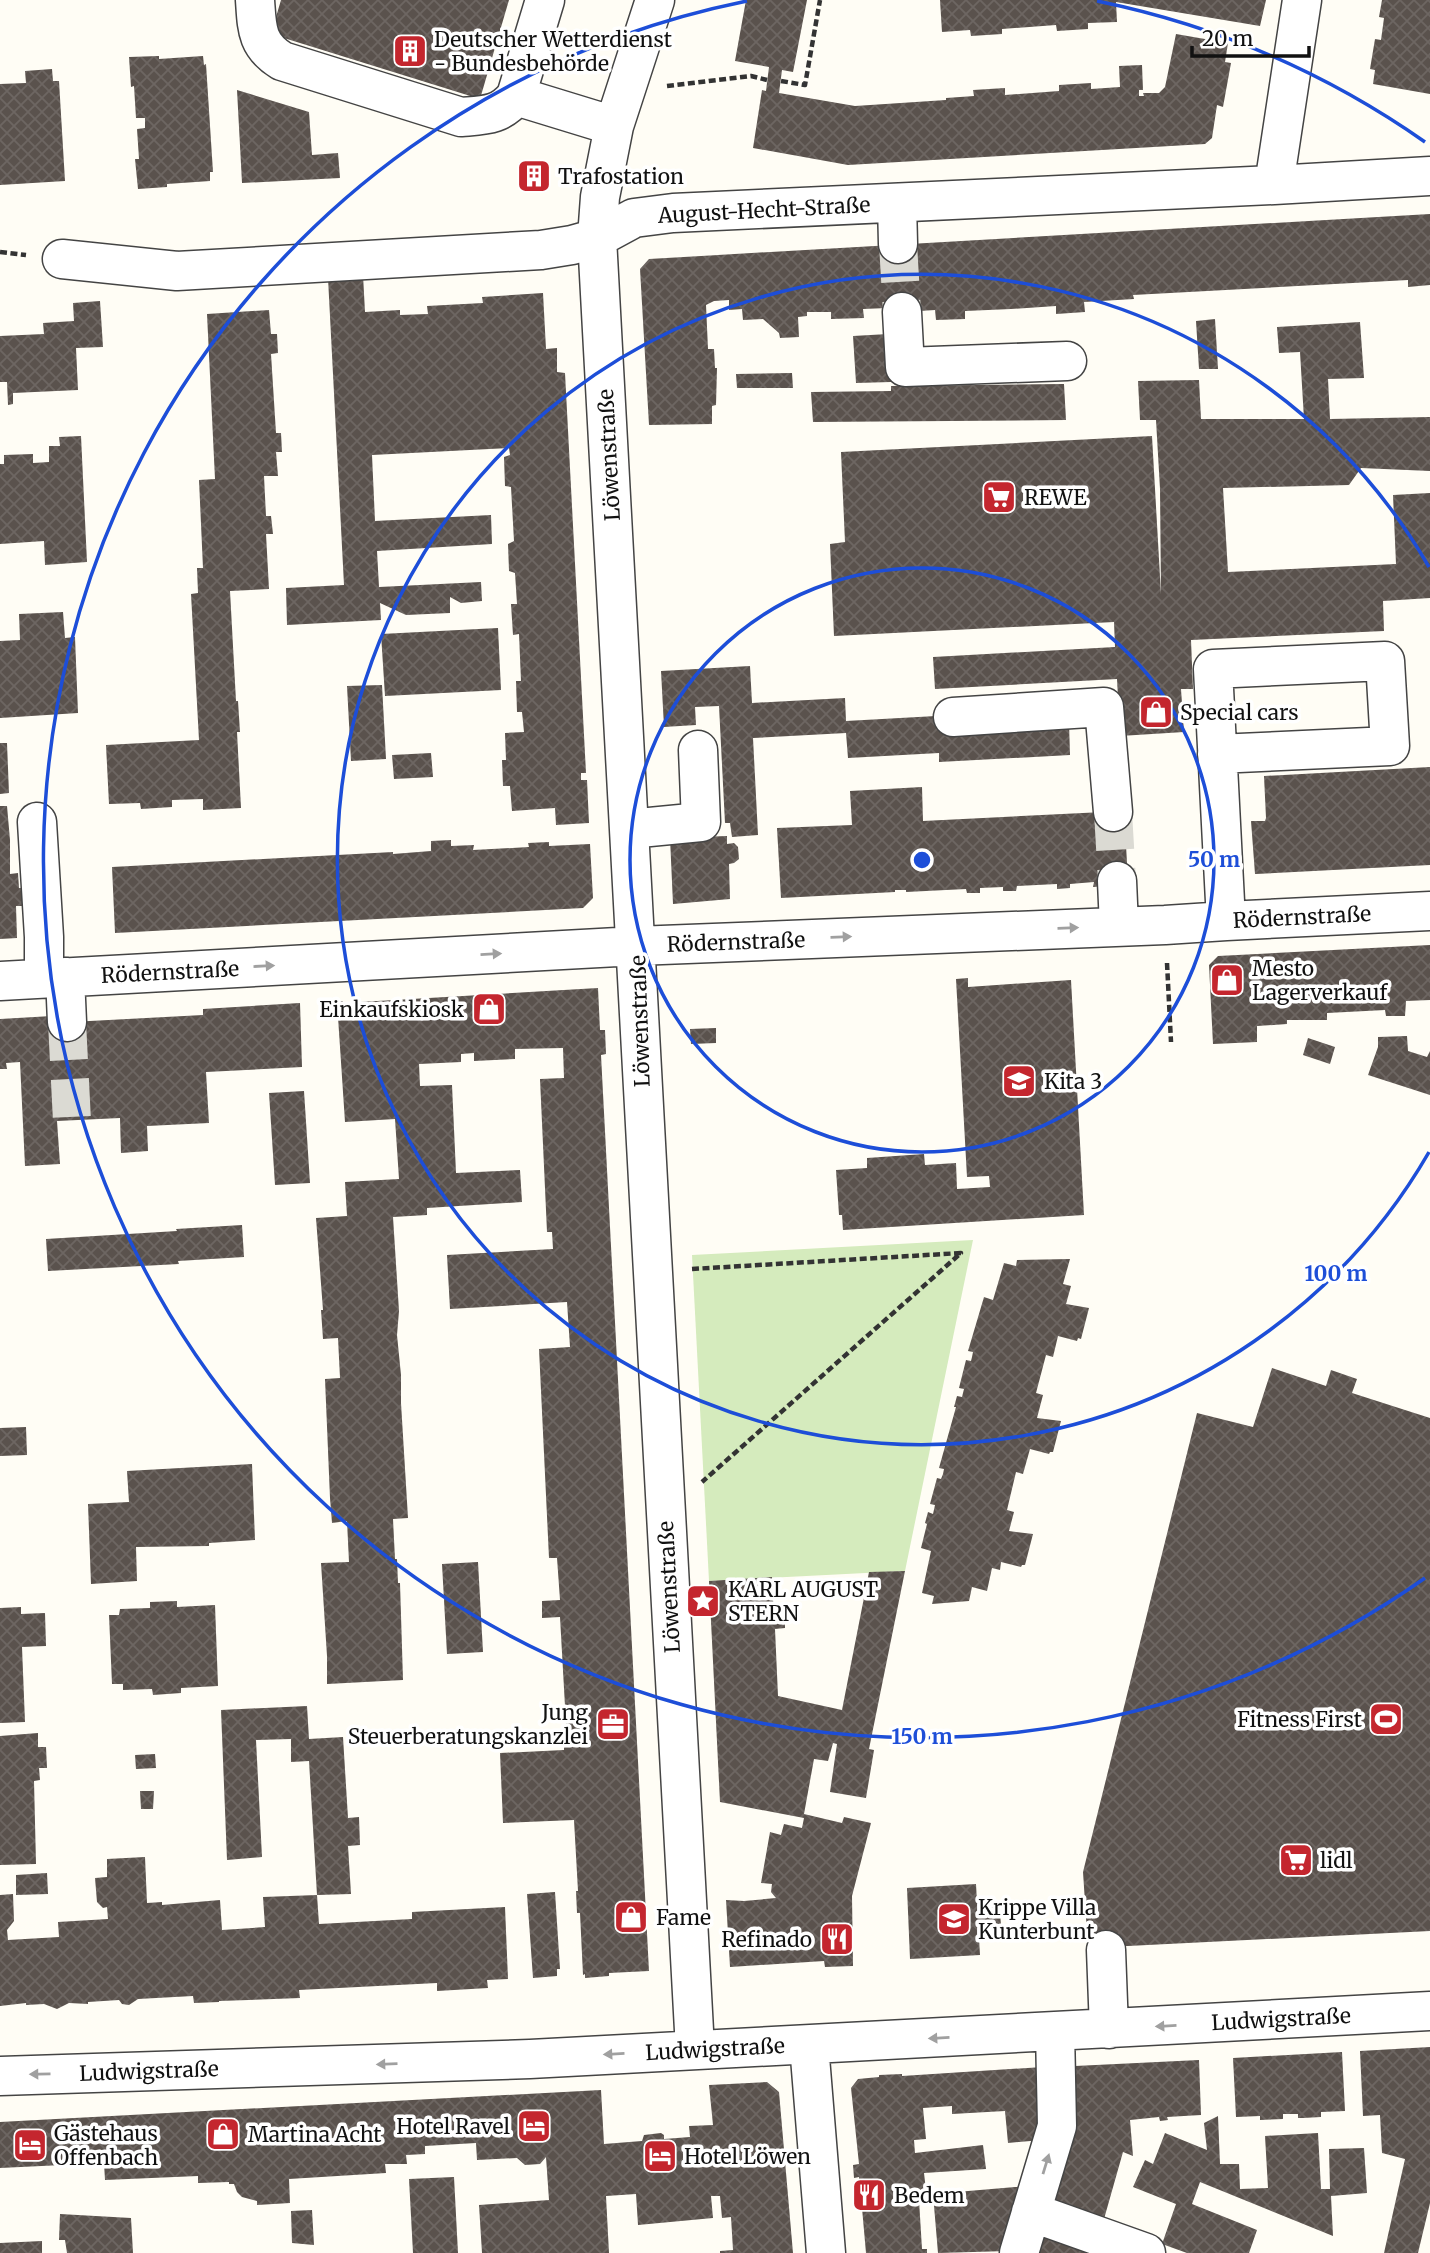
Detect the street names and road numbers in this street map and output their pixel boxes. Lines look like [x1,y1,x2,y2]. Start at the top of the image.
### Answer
street label: August-Hecht-Straße [656,191,871,229]
street label: Löwenstraße [592,388,626,522]
street label: Rödernstraße [1232,900,1372,934]
street label: Rödernstraße [666,926,806,958]
street label: Löwenstraße [624,954,656,1087]
street label: Rödernstraße [100,955,240,989]
street label: Löwenstraße [652,1520,686,1654]
street label: Ludwigstraße [1211,2002,1351,2036]
street label: Ludwigstraße [645,2032,785,2066]
street label: Ludwigstraße [79,2055,219,2087]

